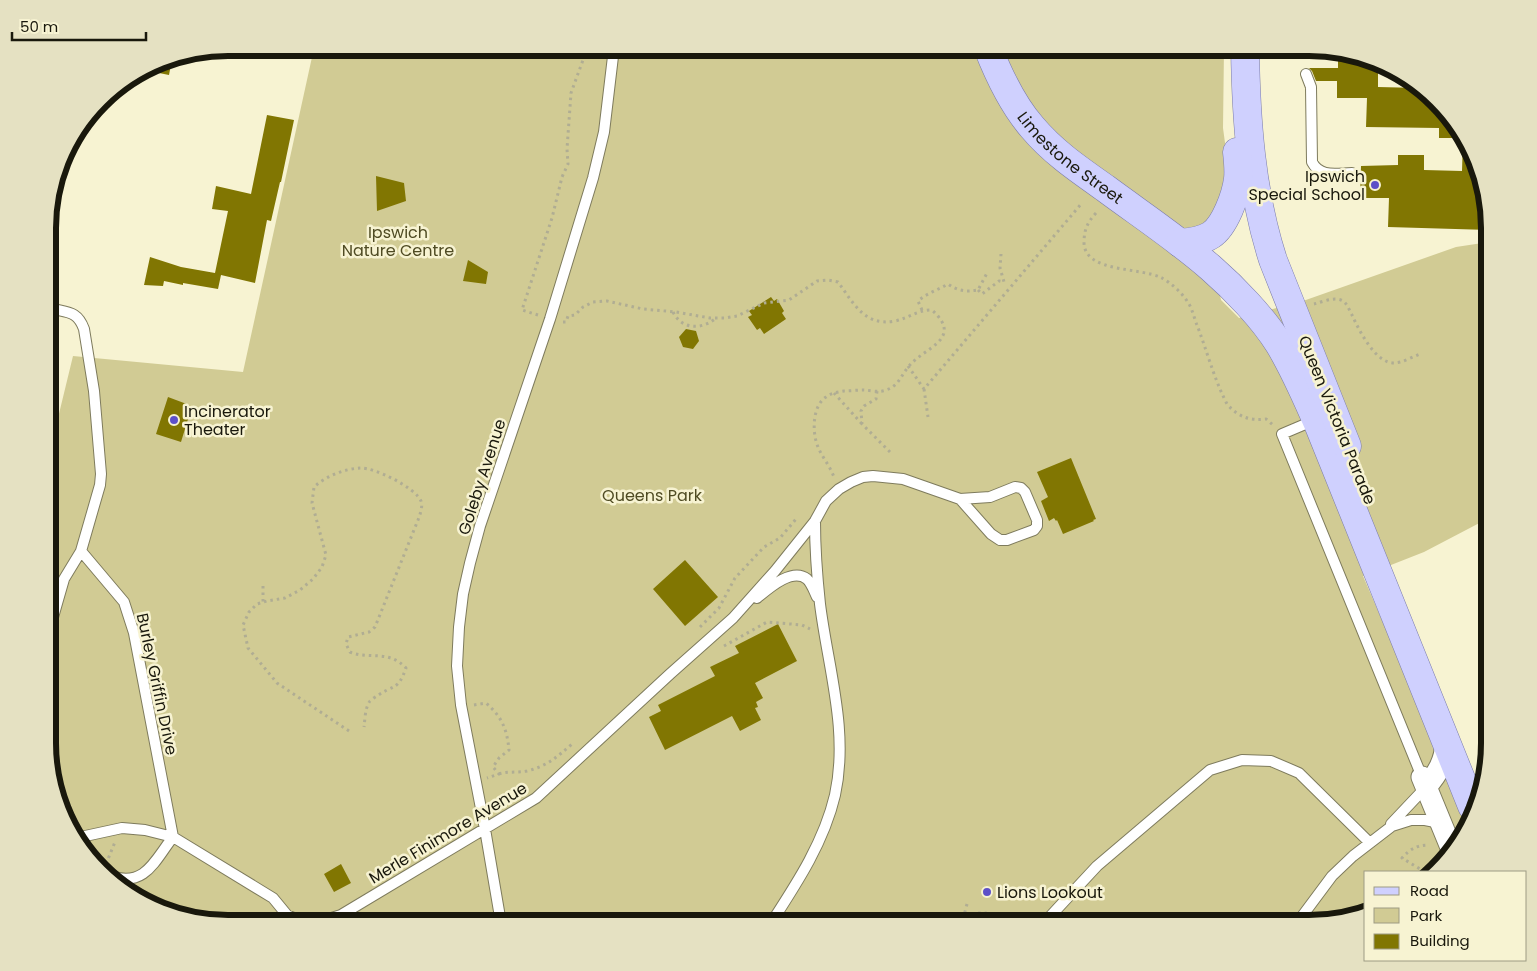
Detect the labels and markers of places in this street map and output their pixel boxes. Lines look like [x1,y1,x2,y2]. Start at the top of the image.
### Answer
place label: Ipswich Special School [1248,165,1365,206]
marker: Ipswich Special School [1369,179,1381,191]
place label: Incinerator Theater [184,400,271,441]
marker: Incinerator Theater [168,414,180,426]
place label: Lions Lookout [997,881,1103,904]
marker: Lions Lookout [981,886,993,898]

